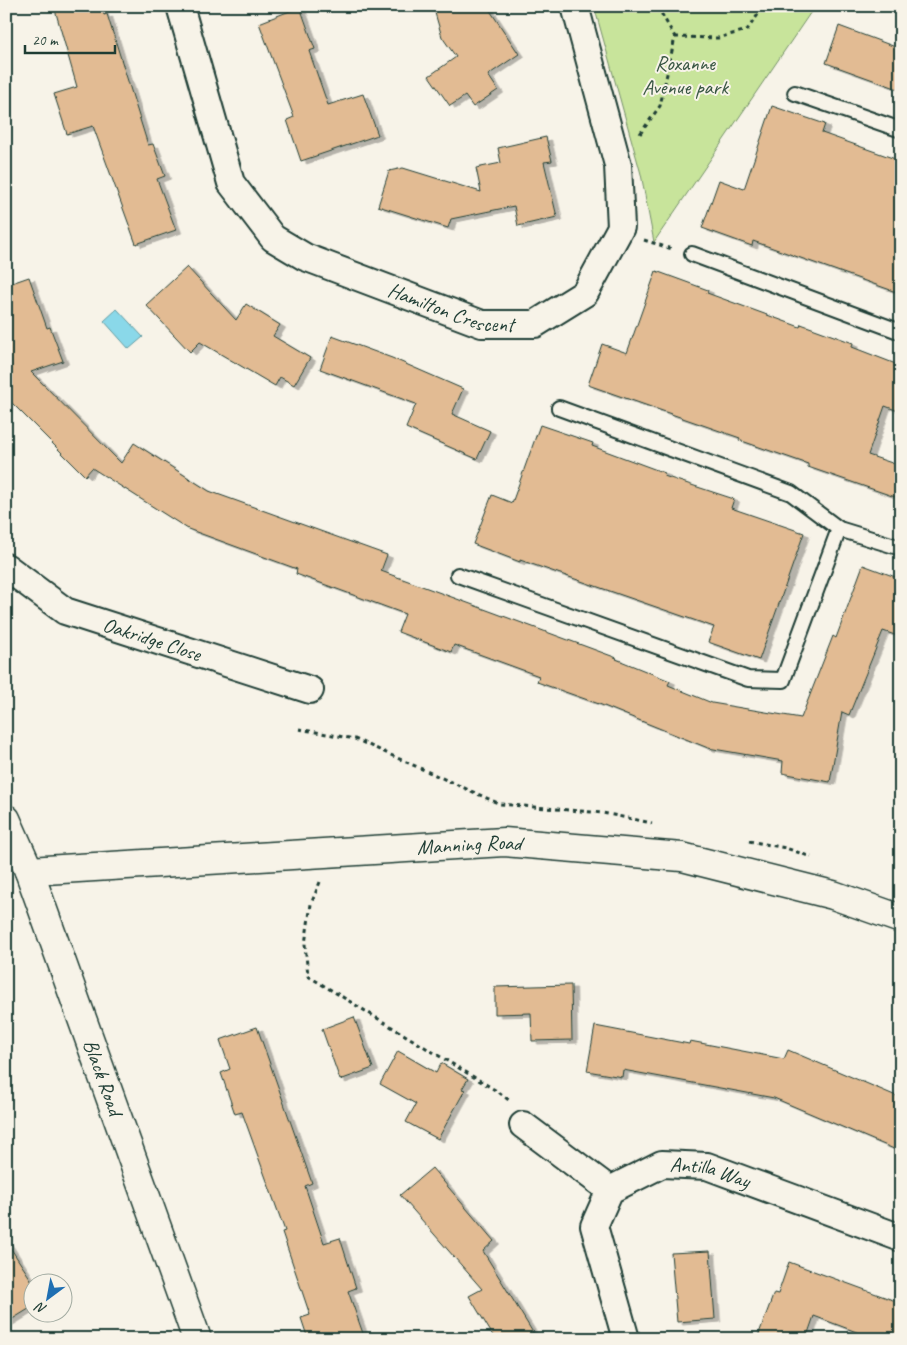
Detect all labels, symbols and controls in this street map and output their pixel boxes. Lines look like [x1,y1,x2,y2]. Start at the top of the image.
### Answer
scale bar [25,22,115,54]
text: 20 m [32,31,59,50]
park label: Roxanne Avenue park [642,50,729,100]
street label: Hamilton Crescent [384,277,517,337]
street label: Oakridge Close [100,611,205,667]
street label: Manning Road [416,829,526,860]
street label: Black Road [77,1036,130,1122]
street label: Antilla Way [669,1151,756,1195]
north arrow [22,1272,72,1322]
text: N [31,1298,50,1318]

